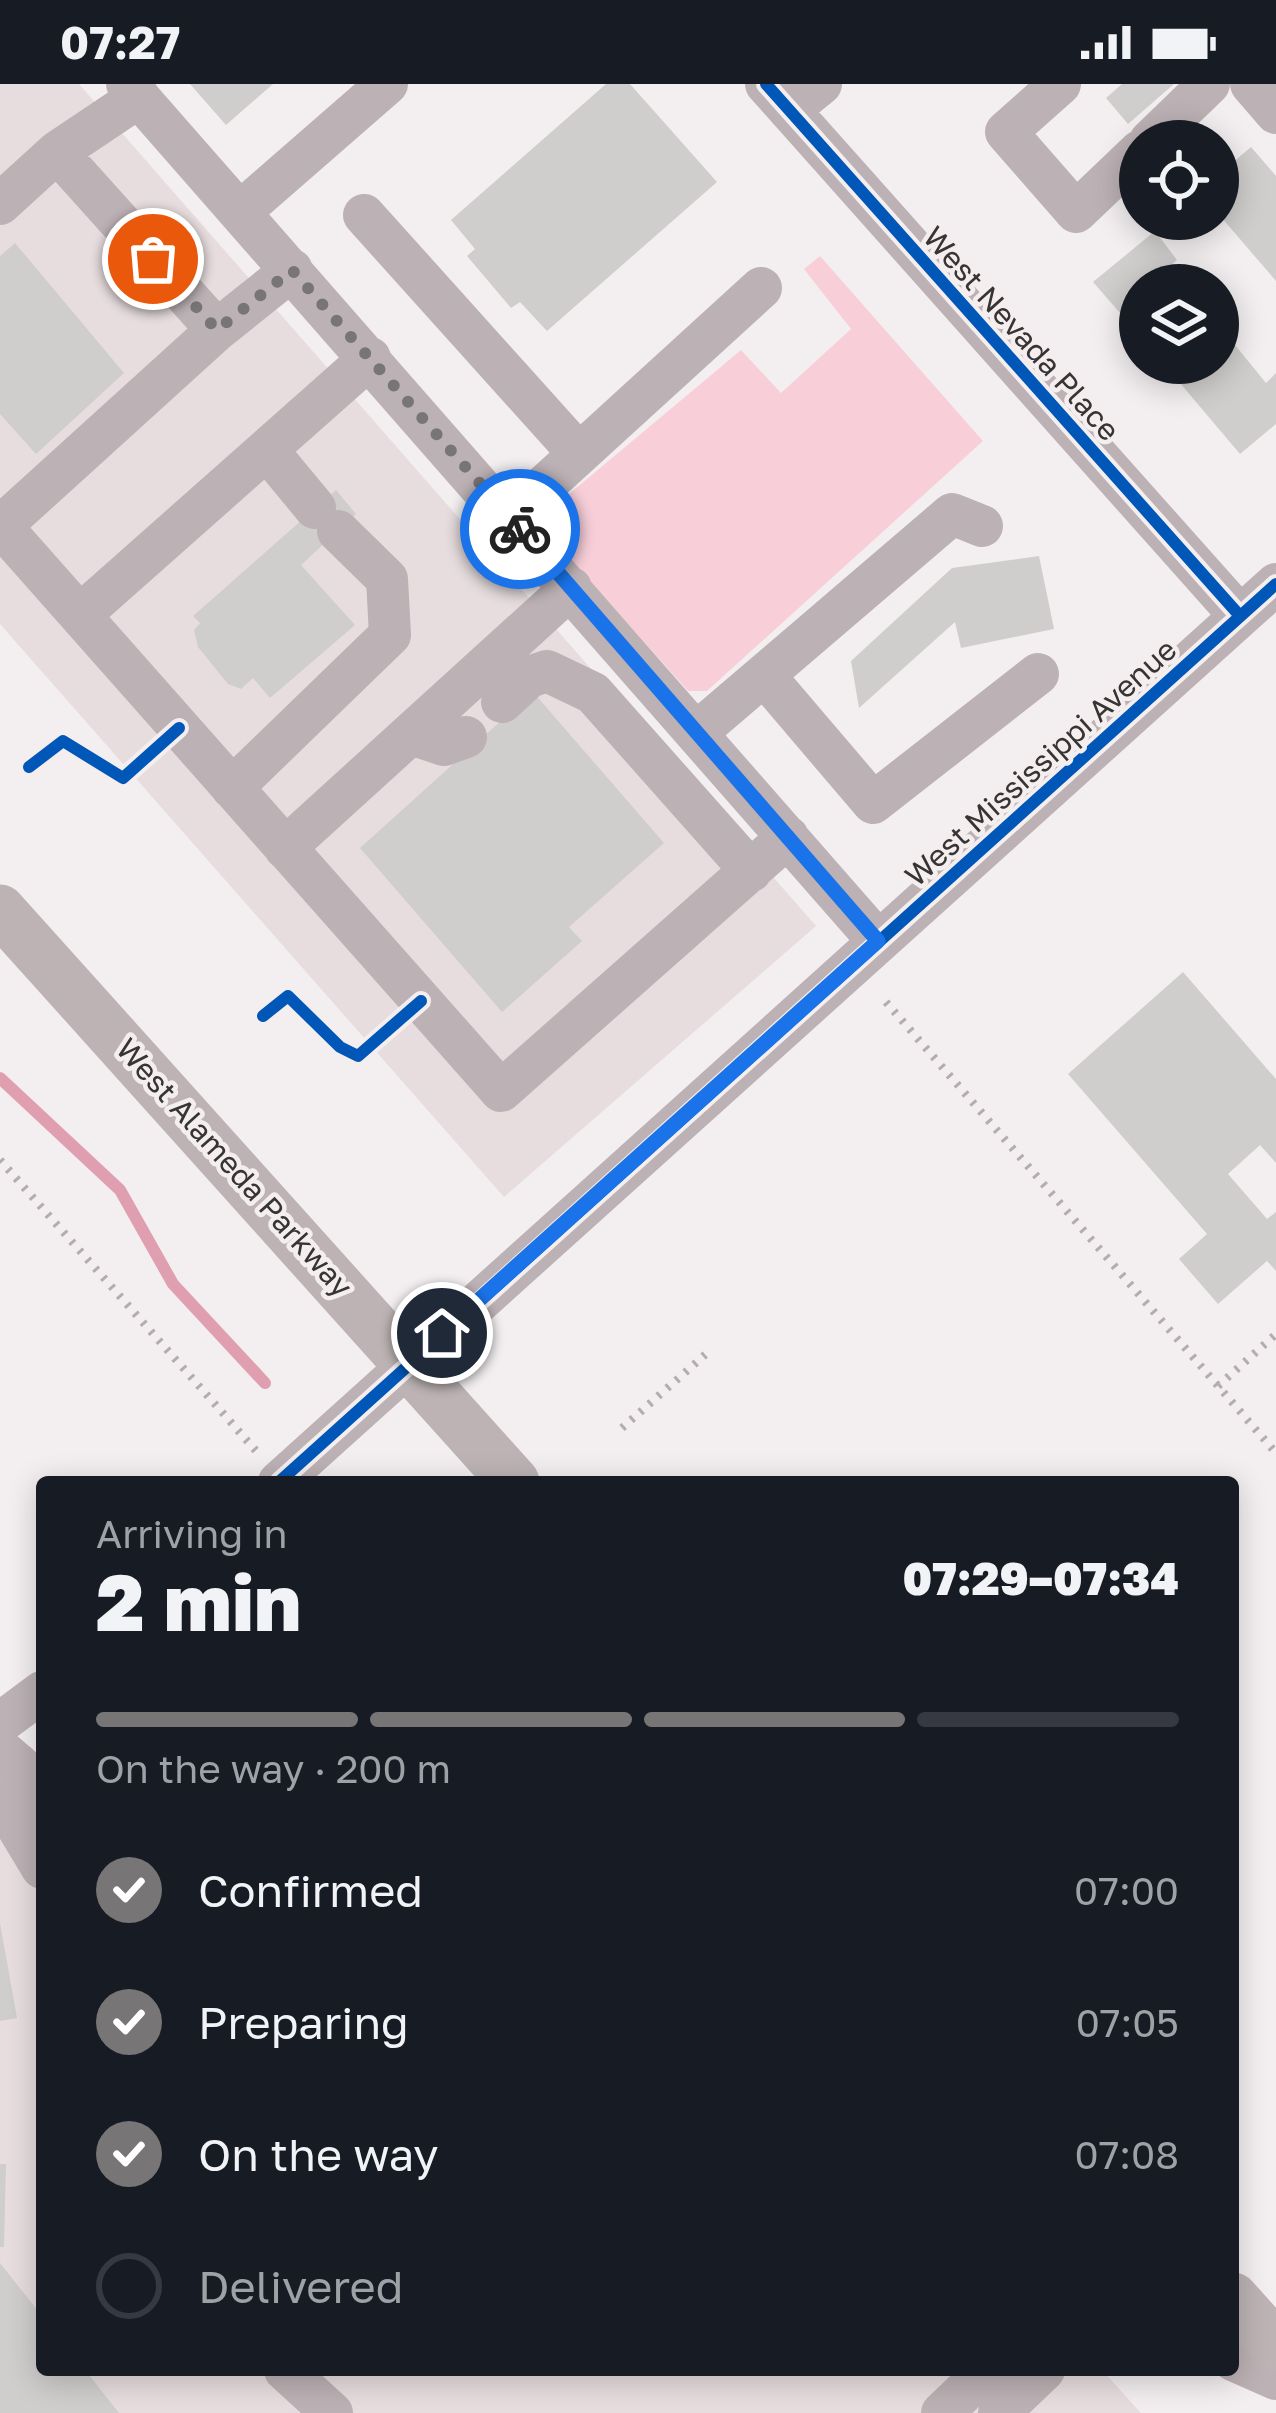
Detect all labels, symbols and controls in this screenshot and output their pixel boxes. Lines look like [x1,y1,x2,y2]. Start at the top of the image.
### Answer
text: 07:27 [60,15,180,69]
map controls [1119,120,1239,384]
button: locate [1119,120,1239,240]
pin [102,208,204,310]
street label: West Nevada Place [916,219,1127,448]
icon: bag [120,226,186,292]
button: layers [1119,264,1239,384]
courier [460,469,580,589]
icon: bike [487,496,553,562]
street label: West Mississippi Avenue [897,631,1183,893]
street label: West Alameda Parkway [109,1031,360,1304]
pin [391,1282,493,1384]
icon: home [409,1300,475,1366]
text: Arriving in [96,1510,287,1557]
text: 07:29–07:34 [903,1551,1179,1605]
text: 2 min [96,1555,301,1648]
text: On the way · 200 m [96,1745,451,1792]
icon: check [96,1857,162,1923]
text: Confirmed [198,1863,423,1917]
text: 07:00 [1074,1867,1179,1914]
icon: check [96,1989,162,2055]
text: Preparing [198,1995,409,2049]
text: 07:05 [1076,1999,1179,2046]
icon: check [96,2121,162,2187]
text: On the way [198,2127,439,2181]
text: 07:08 [1074,2131,1179,2178]
text: Delivered [198,2259,403,2313]

